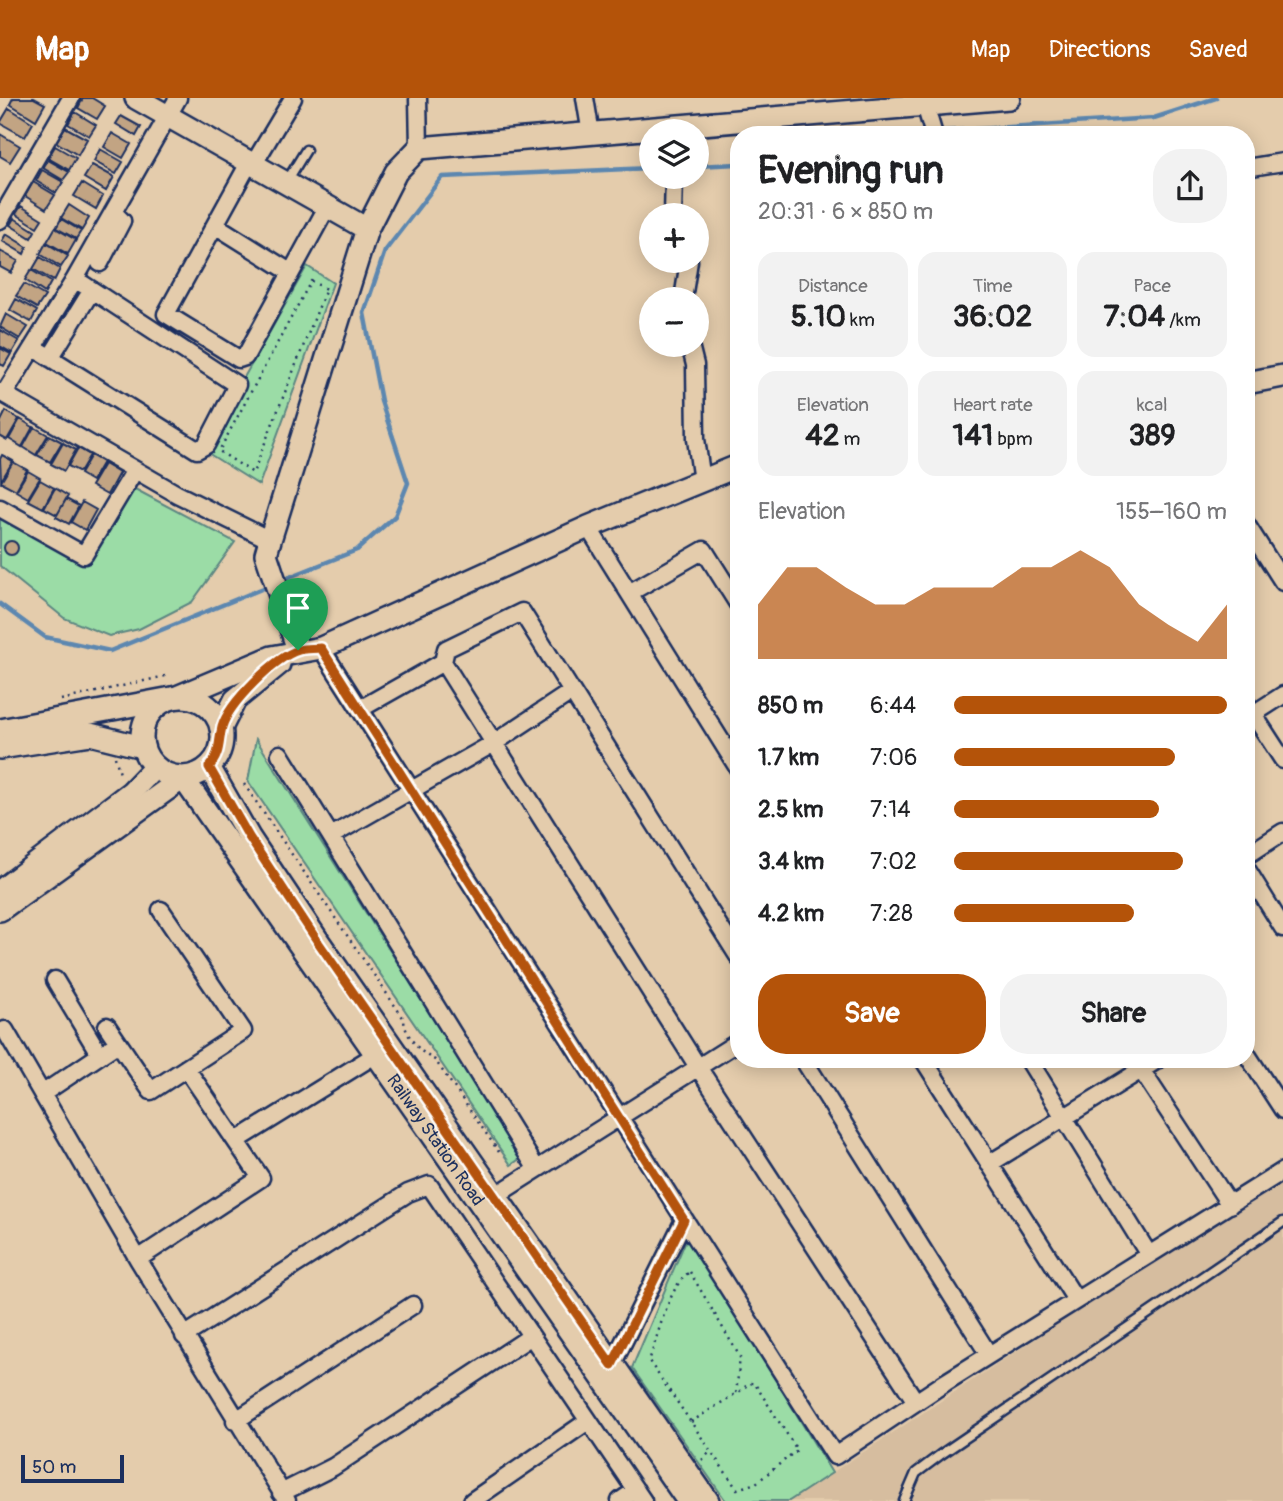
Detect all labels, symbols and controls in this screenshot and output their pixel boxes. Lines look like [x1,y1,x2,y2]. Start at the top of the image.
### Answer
text: Map [35,29,90,70]
text: Map [971,35,1011,64]
text: Directions [1049,35,1150,64]
text: Saved [1188,35,1248,64]
map controls [639,119,709,357]
button: layers [639,119,709,189]
text: Evening run [758,147,944,195]
button: share [1153,149,1227,223]
text: 20:31 · 6 × 850 m [758,197,933,226]
button: + [639,203,709,273]
text: Distance [798,274,868,298]
text: Time [973,274,1012,298]
text: Pace [1133,274,1171,298]
button: − [639,287,709,357]
text: 5.10 [791,298,846,335]
text: 36:02 [953,298,1032,335]
text: 7:04 [1103,298,1165,335]
text: km [846,308,875,332]
text: /km [1165,308,1201,332]
text: Elevation [797,393,869,417]
text: Heart rate [952,393,1033,417]
text: kcal [1137,393,1168,417]
text: 42 [805,417,839,454]
text: 141 [952,417,993,454]
text: 389 [1129,417,1176,454]
text: m [839,427,860,451]
text: bpm [993,427,1033,451]
text: Elevation [758,497,846,526]
text: 155–160 m [1116,497,1227,526]
pin [268,578,328,650]
icon: arrive [279,589,317,627]
text: 850 m [758,691,823,720]
text: 6:44 [870,691,916,720]
text: 1.7 km [758,743,819,772]
text: 7:06 [870,743,917,772]
text: 2.5 km [758,795,823,824]
text: 7:14 [870,795,911,824]
text: 3.4 km [758,847,824,876]
text: 7:02 [870,847,917,876]
text: 4.2 km [758,899,824,928]
text: 7:28 [870,899,913,928]
button: Save [758,974,986,1054]
button: Share [1000,974,1227,1054]
street label: Railway Station Road [382,1070,490,1210]
scale bar [21,1452,124,1484]
text: 50 m [32,1455,76,1479]

